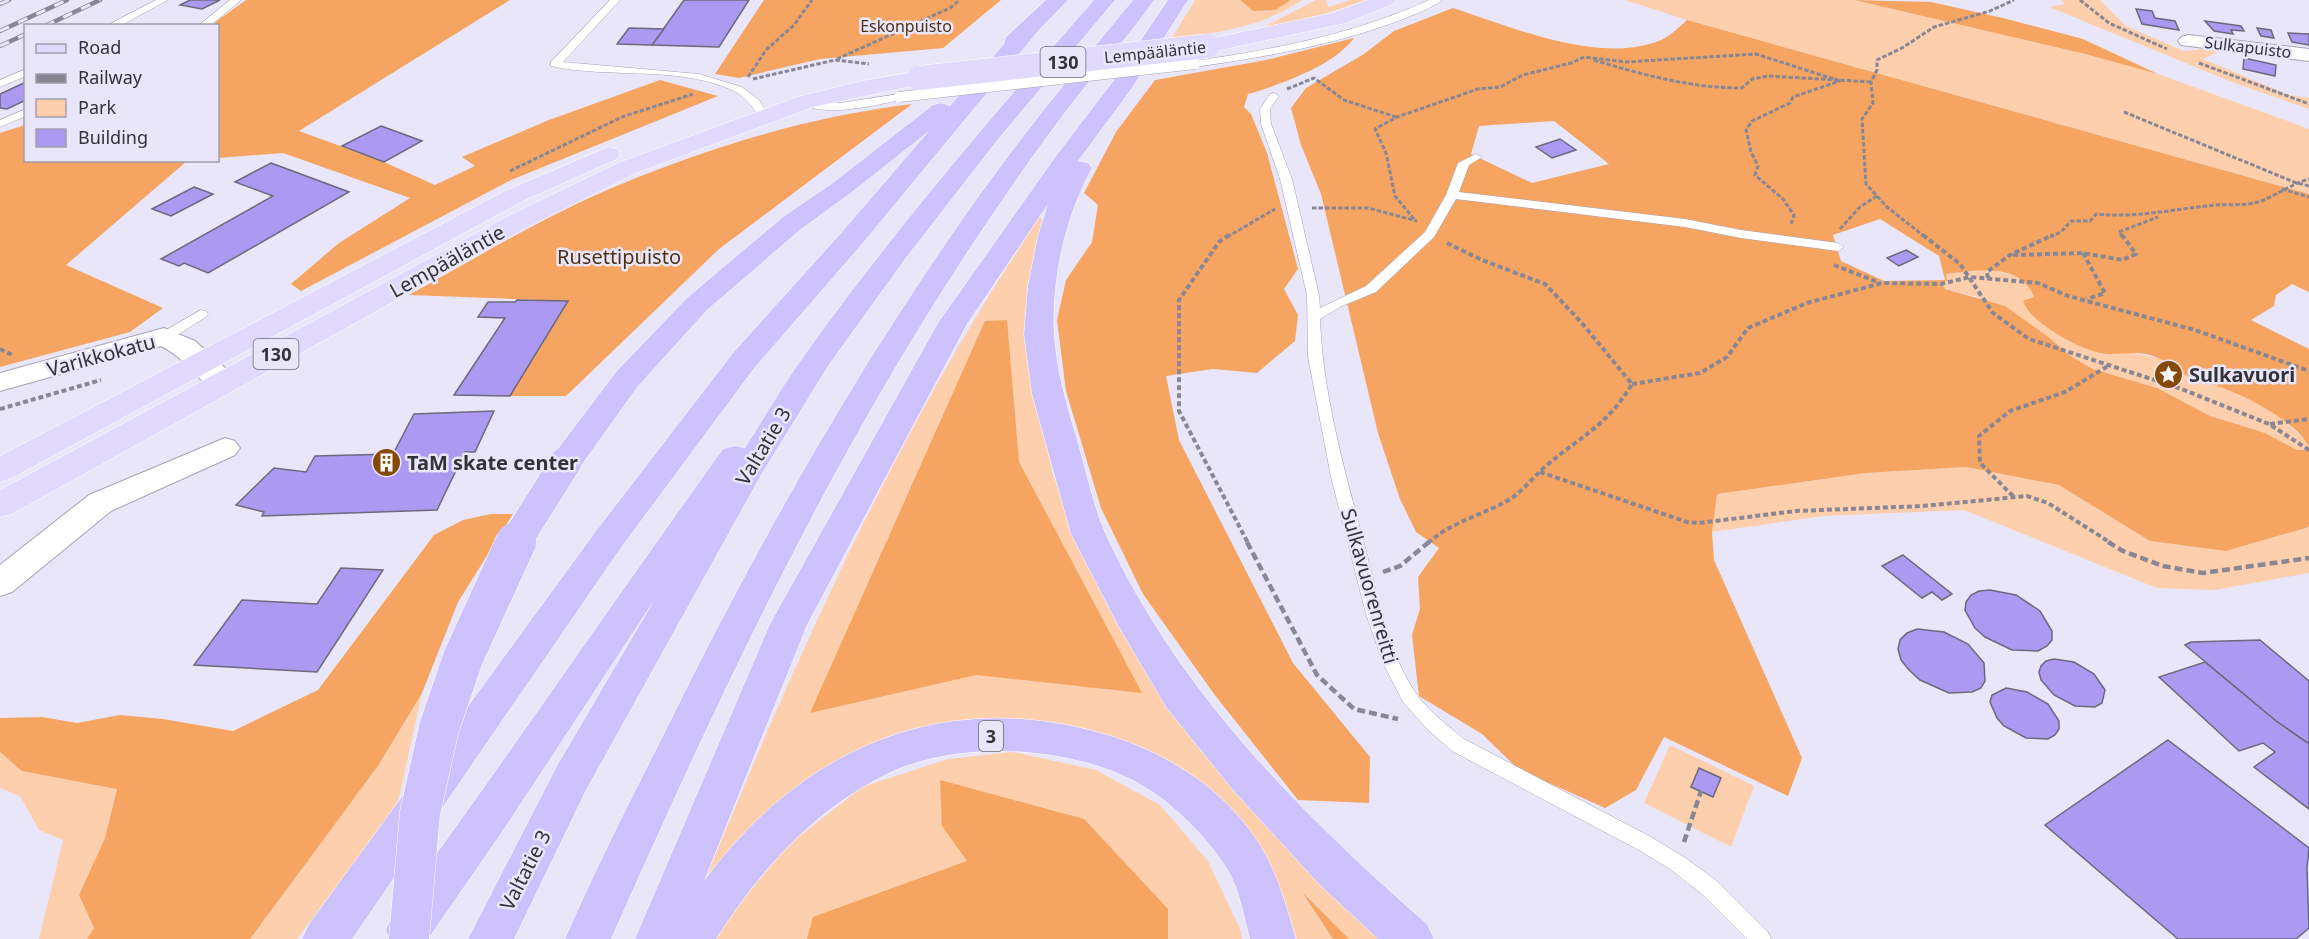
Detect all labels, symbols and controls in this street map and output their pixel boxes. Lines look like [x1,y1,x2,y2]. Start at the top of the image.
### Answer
park label: Eskonpuisto [860,15,952,37]
legend [24,24,219,162]
street label: Sulkapuisto [2203,31,2293,63]
text: Road [78,35,121,59]
street label: Lempääläntie [1103,36,1207,68]
road number: 130 [1040,47,1086,77]
text: Railway [78,65,143,89]
text: Park [78,95,116,119]
text: Building [78,125,148,149]
street label: Lempääläntie [385,218,509,304]
park label: Rusettipuisto [557,243,681,270]
street label: Varikkokatu [44,328,158,382]
road number: 130 [254,339,298,369]
place icon: Sulkavuori [2152,358,2184,390]
place label: Sulkavuori [2189,361,2295,388]
street label: Valtatie 3 [729,402,797,490]
building icon: TaM skate center [370,446,402,478]
place label: TaM skate center [407,449,578,476]
street label: Sulkavuorenreitti [1335,505,1405,667]
road number: 3 [979,721,1003,751]
street label: Valtatie 3 [493,825,557,915]

